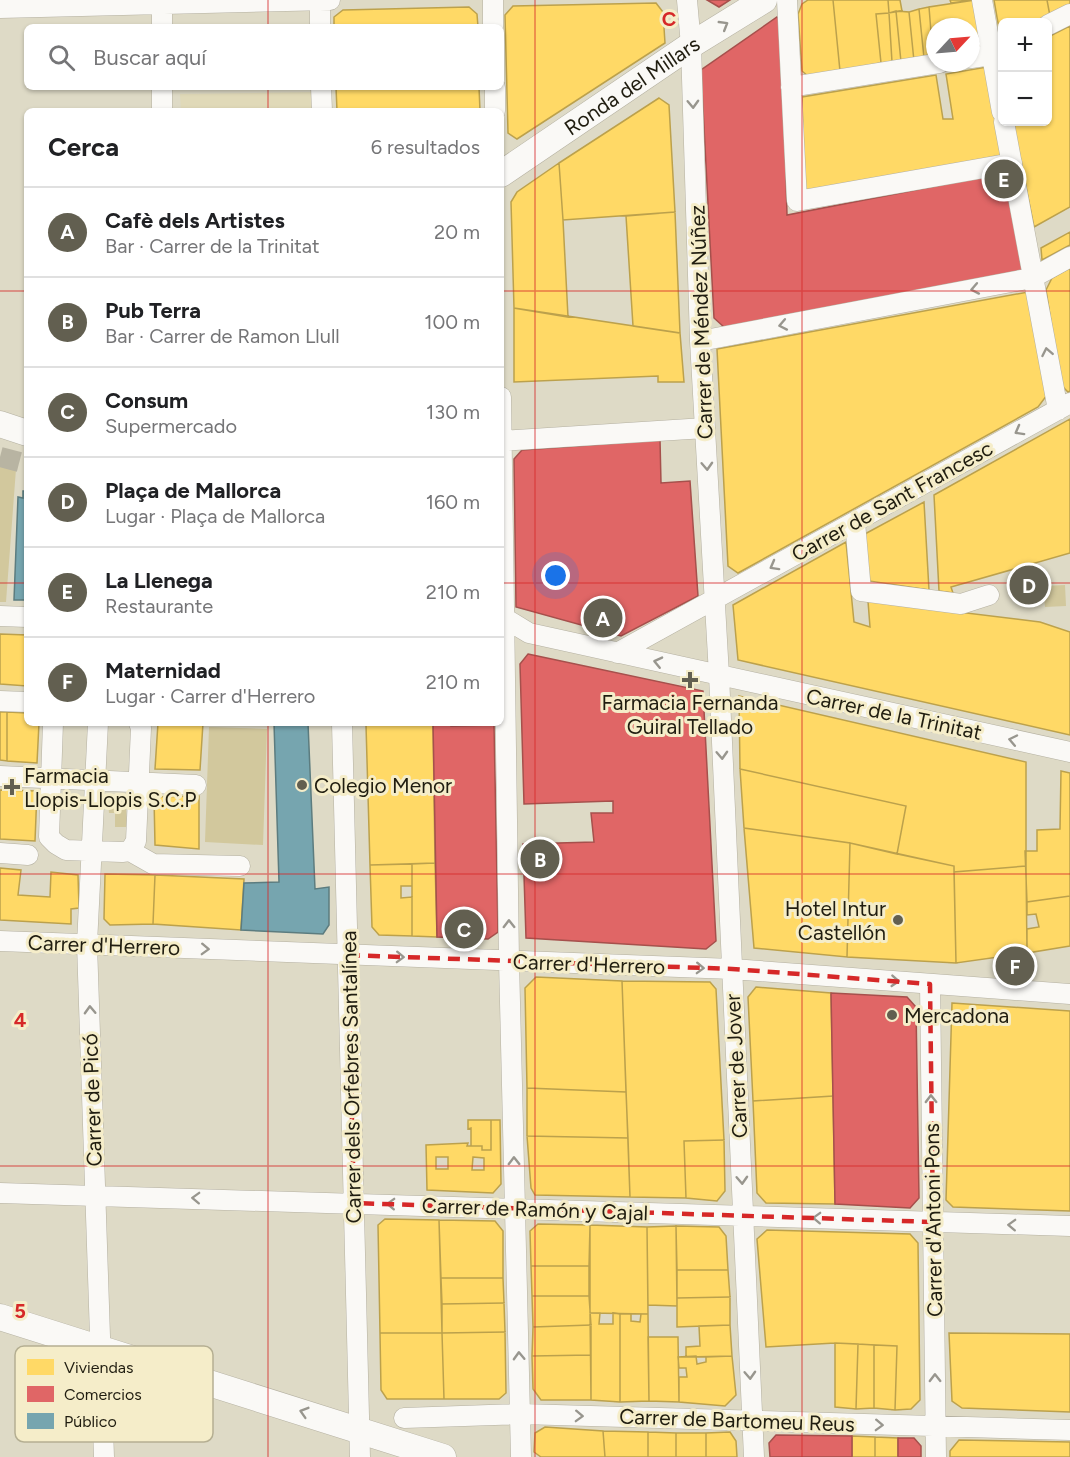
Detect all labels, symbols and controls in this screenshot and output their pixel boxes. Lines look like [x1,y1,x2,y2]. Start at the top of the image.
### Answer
text: C [662,7,676,31]
north arrow [926,18,980,72]
map controls [998,18,1052,126]
button: + [998,18,1052,72]
one-way arrow [718,20,728,32]
search box [24,24,504,90]
street label: Ronda del Millars [559,30,704,140]
icon: search [45,41,78,74]
text: Buscar aquí [93,44,206,71]
button: − [998,72,1052,126]
one-way arrow [686,99,699,108]
text: Cerca [48,131,119,163]
text: 6 resultados [371,135,480,159]
pin: E [984,156,1024,201]
street label: Carrer de Méndez Núñez [684,204,718,440]
text: Cafè dels Artistes [105,207,285,234]
text: A [60,220,75,244]
text: 20 m [434,220,480,244]
text: Bar · Carrer de la Trinitat [105,234,320,258]
one-way arrow [970,282,980,295]
text: Pub Terra [105,297,201,324]
text: B [61,310,74,334]
text: 100 m [424,310,480,334]
one-way arrow [779,318,789,331]
text: Bar · Carrer de Ramon Llull [105,324,340,348]
one-way arrow [1041,348,1054,358]
text: Consum [105,387,188,414]
text: C [60,400,75,424]
text: 130 m [426,400,480,424]
text: Supermercado [105,414,237,438]
one-way arrow [1015,424,1025,435]
street label: Carrer de Sant Francesc [787,435,997,567]
one-way arrow [700,462,713,471]
text: Plaça de Mallorca [105,477,281,504]
text: D [61,490,75,514]
text: 160 m [426,490,480,514]
text: Lugar · Plaça de Mallorca [105,504,325,528]
one-way arrow [770,559,781,570]
your location [541,561,570,590]
pin: D [1010,562,1048,608]
text: La Llenega [105,567,213,594]
text: E [62,580,73,604]
text: 210 m [426,580,480,604]
text: Restaurante [105,594,213,618]
pin: A [584,596,622,640]
one-way arrow [654,656,664,669]
text: Maternidad [105,657,221,684]
text: F [62,670,73,694]
text: 210 m [426,670,480,694]
marker: Farmacia Fernanda Guiral Tellado [683,673,697,687]
street label: Carrer de la Trinitat [804,683,984,745]
text: Lugar · Carrer d'Herrero [105,684,315,708]
place label: Farmacia Fernanda Guiral Tellado [602,690,778,739]
one-way arrow [1008,734,1018,747]
one-way arrow [716,750,729,759]
place label: Farmacia Llopis-Llopis S.C.P [24,763,196,812]
place label: Colegio Menor [314,773,452,798]
marker: Colegio Menor [295,778,309,792]
marker: Farmacia Llopis-Llopis S.C.P [5,780,19,794]
pin: B [520,836,560,882]
place label: Hotel Intur Castellón [785,896,886,945]
pin: C [444,906,484,952]
marker: Hotel Intur Castellón [891,913,905,927]
one-way arrow [502,919,515,928]
street label: Carrer d'Herrero [27,930,181,960]
street label: Carrer dels Orfebres Santalínea [336,930,366,1224]
one-way arrow [201,943,210,955]
pin: F [996,944,1034,988]
street label: Carrer d'Herrero [512,949,666,979]
one-way arrow [396,950,405,963]
one-way arrow [695,962,704,975]
one-way arrow [890,974,899,987]
street label: Carrer de Jover [720,993,752,1139]
place label: Mercadona [904,1003,1009,1028]
one-way arrow [83,1006,96,1015]
text: 4 [14,1008,27,1032]
marker: Mercadona [885,1008,899,1022]
street label: Carrer de Picó [77,1033,107,1167]
one-way arrow [925,1094,937,1103]
street label: Carrer d'Antoni Pons [919,1123,947,1317]
one-way arrow [508,1156,520,1165]
one-way arrow [735,1176,748,1185]
one-way arrow [191,1192,200,1204]
street label: Carrer de Ramón y Cajal [421,1193,649,1225]
one-way arrow [386,1198,395,1210]
one-way arrow [812,1212,821,1224]
one-way arrow [1007,1218,1016,1231]
text: 5 [14,1299,26,1323]
legend [15,1346,213,1442]
one-way arrow [513,1351,526,1360]
text: Viviendas [64,1358,134,1377]
one-way arrow [744,1371,757,1380]
one-way arrow [929,1373,941,1382]
text: Comercios [64,1385,142,1404]
street label: Carrer de Bartomeu Reus [619,1403,855,1437]
one-way arrow [299,1407,310,1419]
one-way arrow [575,1410,584,1422]
text: Público [64,1412,117,1431]
one-way arrow [875,1418,884,1431]

